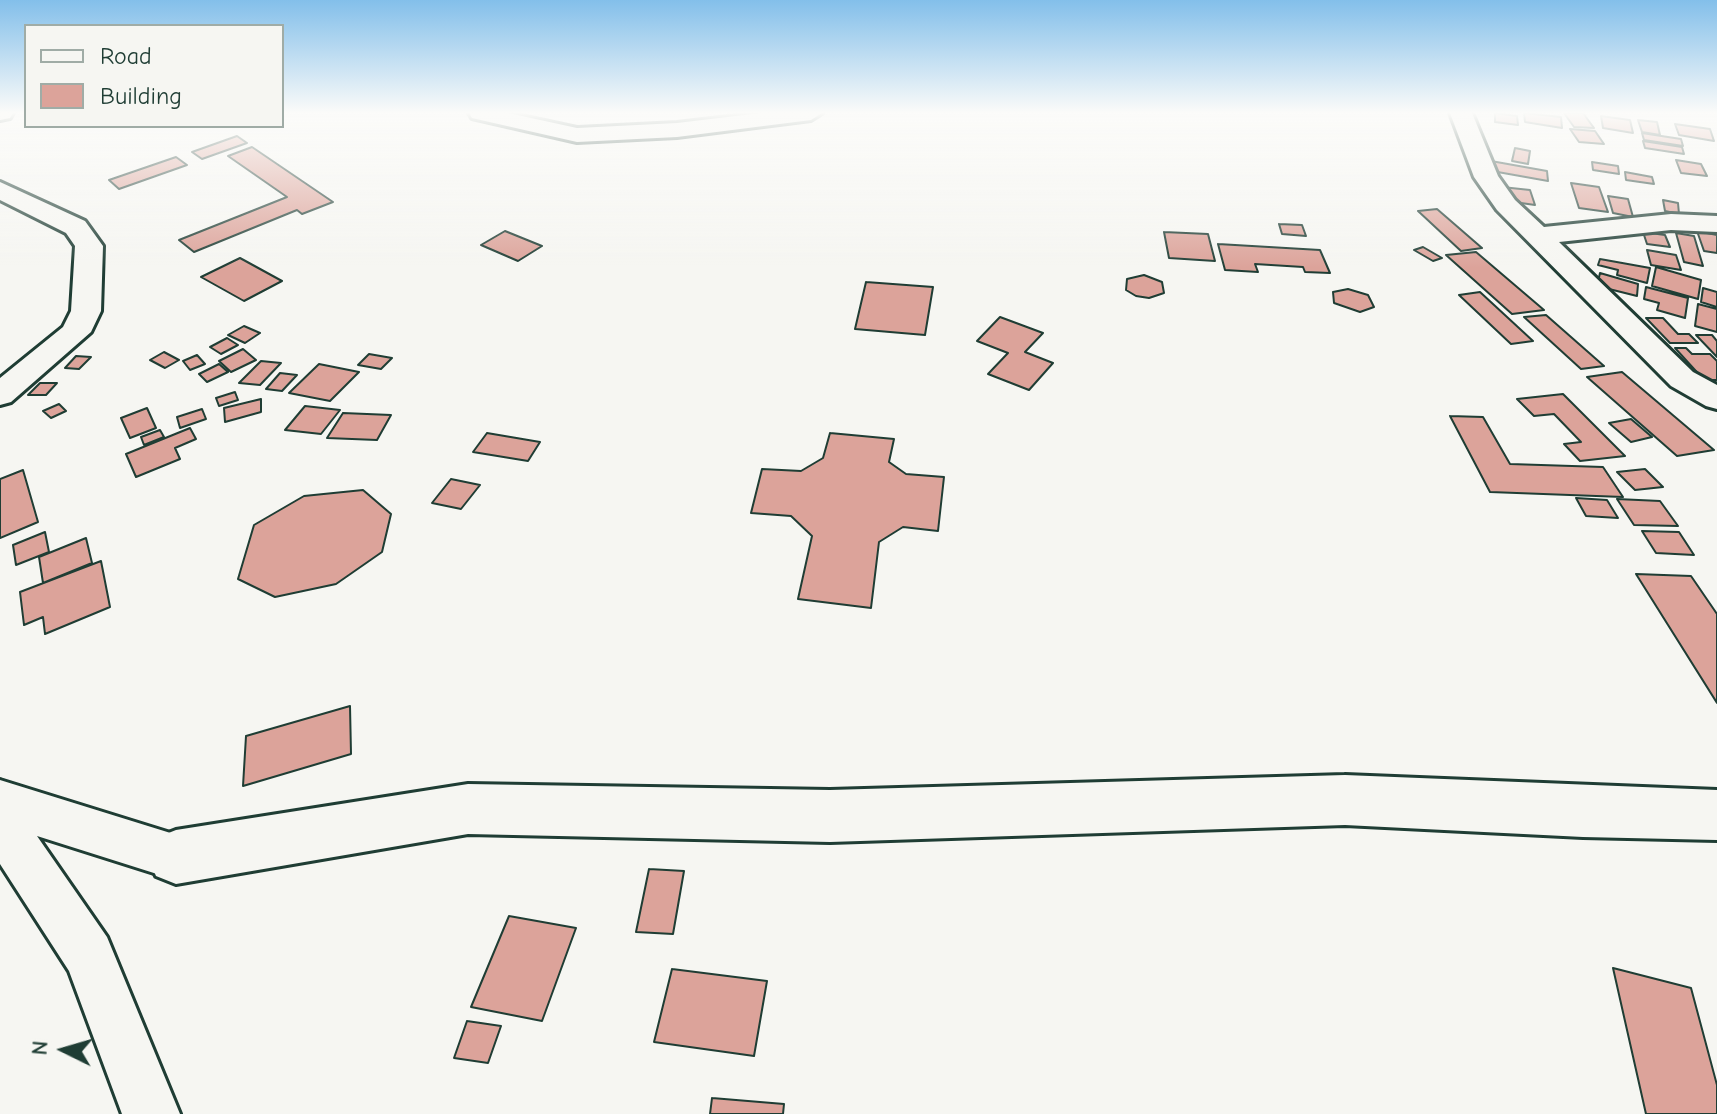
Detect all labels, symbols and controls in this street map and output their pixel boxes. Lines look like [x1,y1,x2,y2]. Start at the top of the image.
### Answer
legend [24,24,284,128]
text: Road [100,42,152,70]
text: Building [100,82,182,110]
north arrow [24,1010,104,1090]
text: N [27,1040,54,1056]

